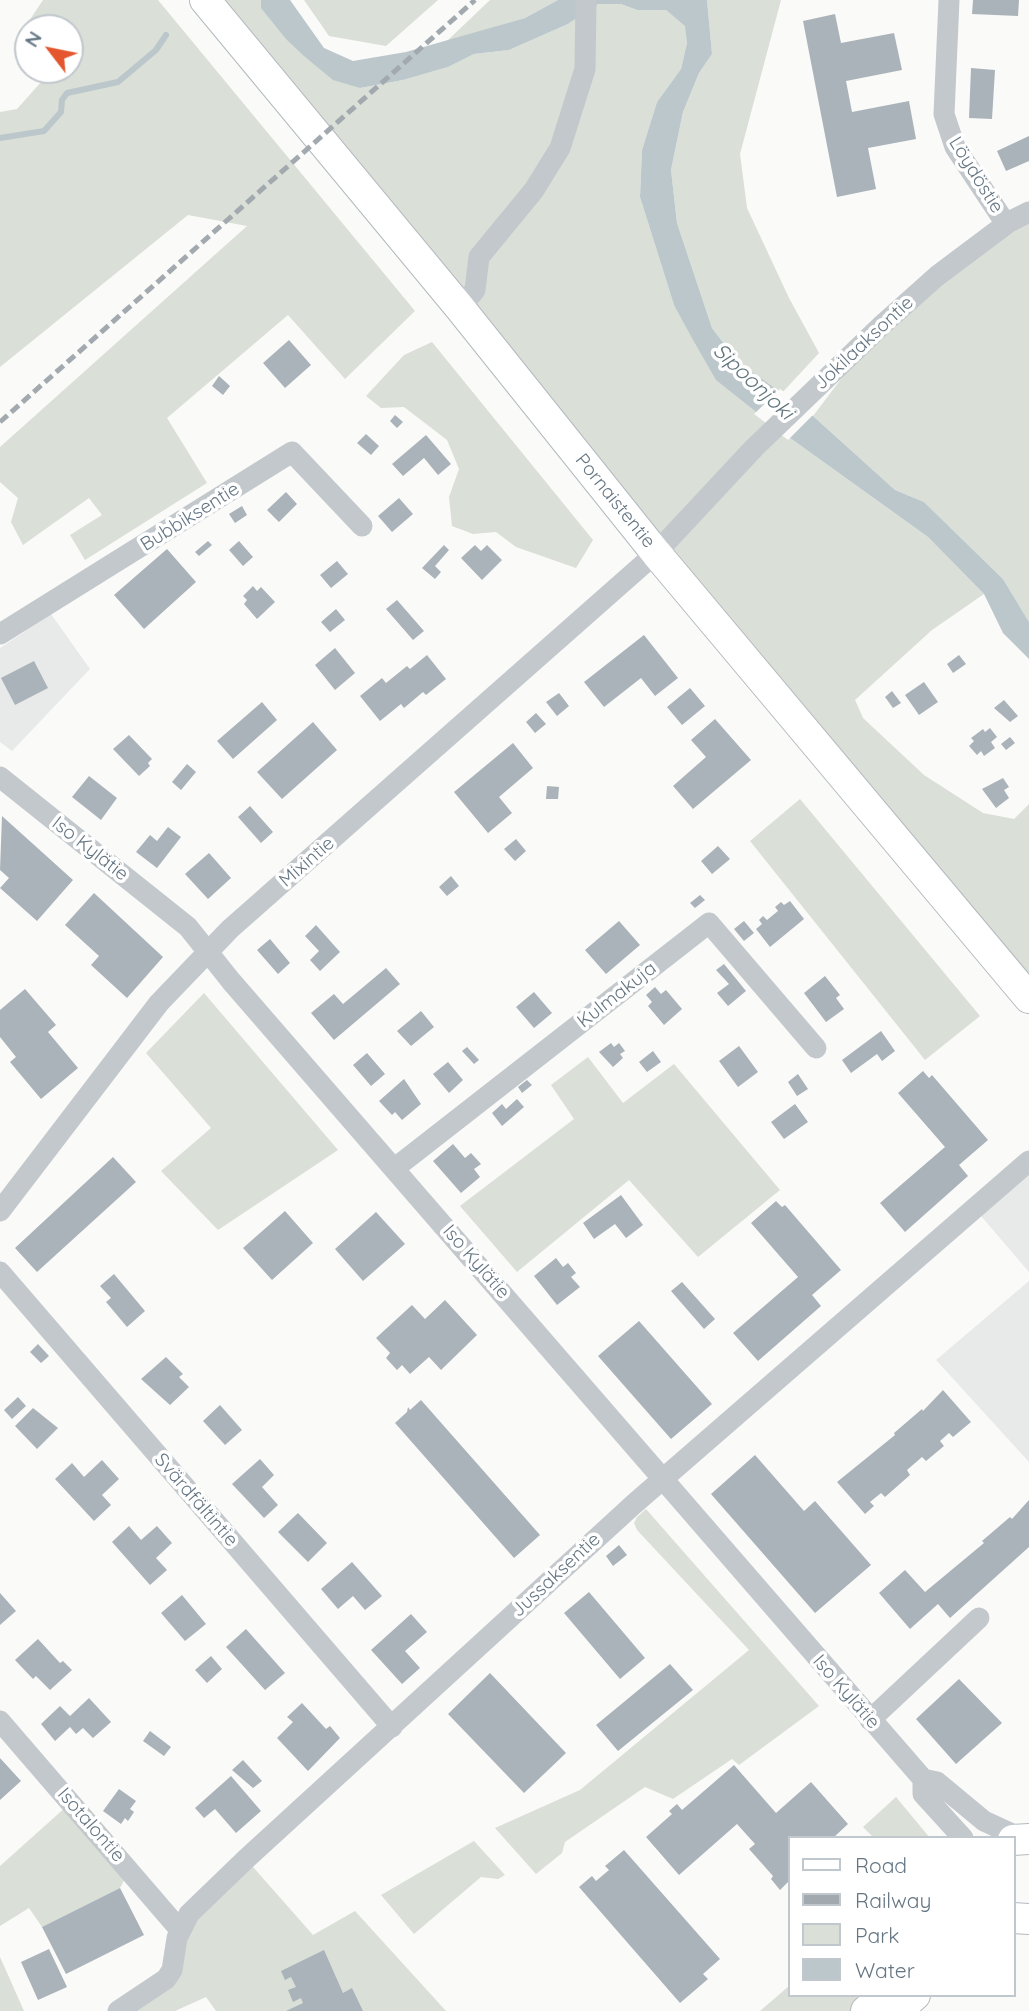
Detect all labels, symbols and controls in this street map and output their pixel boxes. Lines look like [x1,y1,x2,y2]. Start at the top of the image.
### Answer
north arrow [14,14,84,84]
text: N [19,27,47,51]
street label: Löydöstie [944,133,1008,217]
street label: Jokilaaksontie [810,291,918,395]
water label: Sipoonjoki [708,338,798,426]
street label: Pornaistentie [570,449,660,553]
street label: Bubbiksentie [136,478,244,556]
street label: Iso Kylätie [47,812,133,886]
street label: Mixintie [275,832,339,892]
street label: Kulmakuja [573,957,661,1033]
street label: Iso Kylätie [438,1220,514,1304]
street label: Svärdfältintie [149,1449,243,1551]
street label: Jussaksentie [507,1528,605,1622]
street label: Iso Kylätie [808,1650,884,1734]
street label: Isotalontie [53,1783,129,1867]
legend [788,1836,1015,1997]
text: Road [855,1852,907,1878]
text: Railway [855,1887,931,1913]
text: Park [855,1922,899,1948]
text: Water [855,1957,915,1983]

